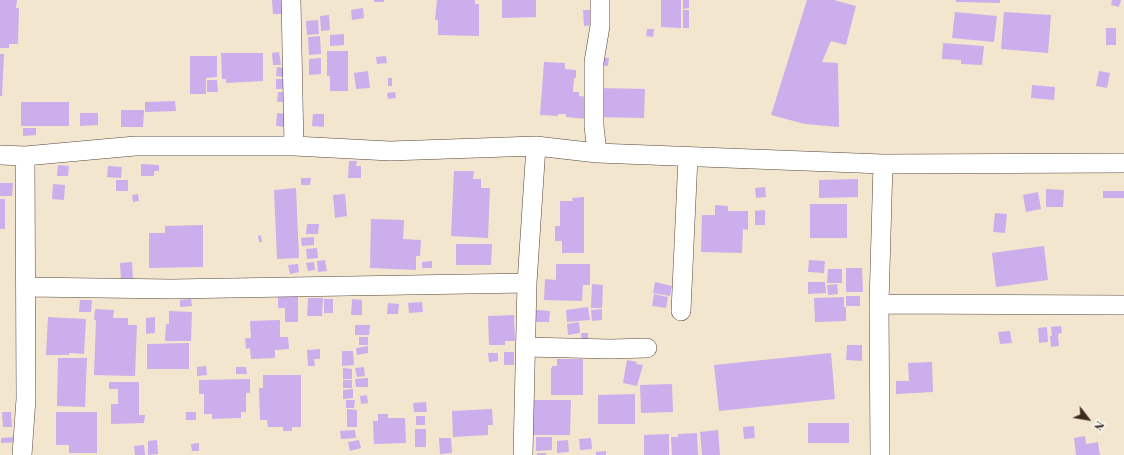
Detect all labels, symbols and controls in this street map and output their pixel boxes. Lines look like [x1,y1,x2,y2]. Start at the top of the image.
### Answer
north arrow [1068,399,1108,439]
text: N [1090,418,1107,433]

